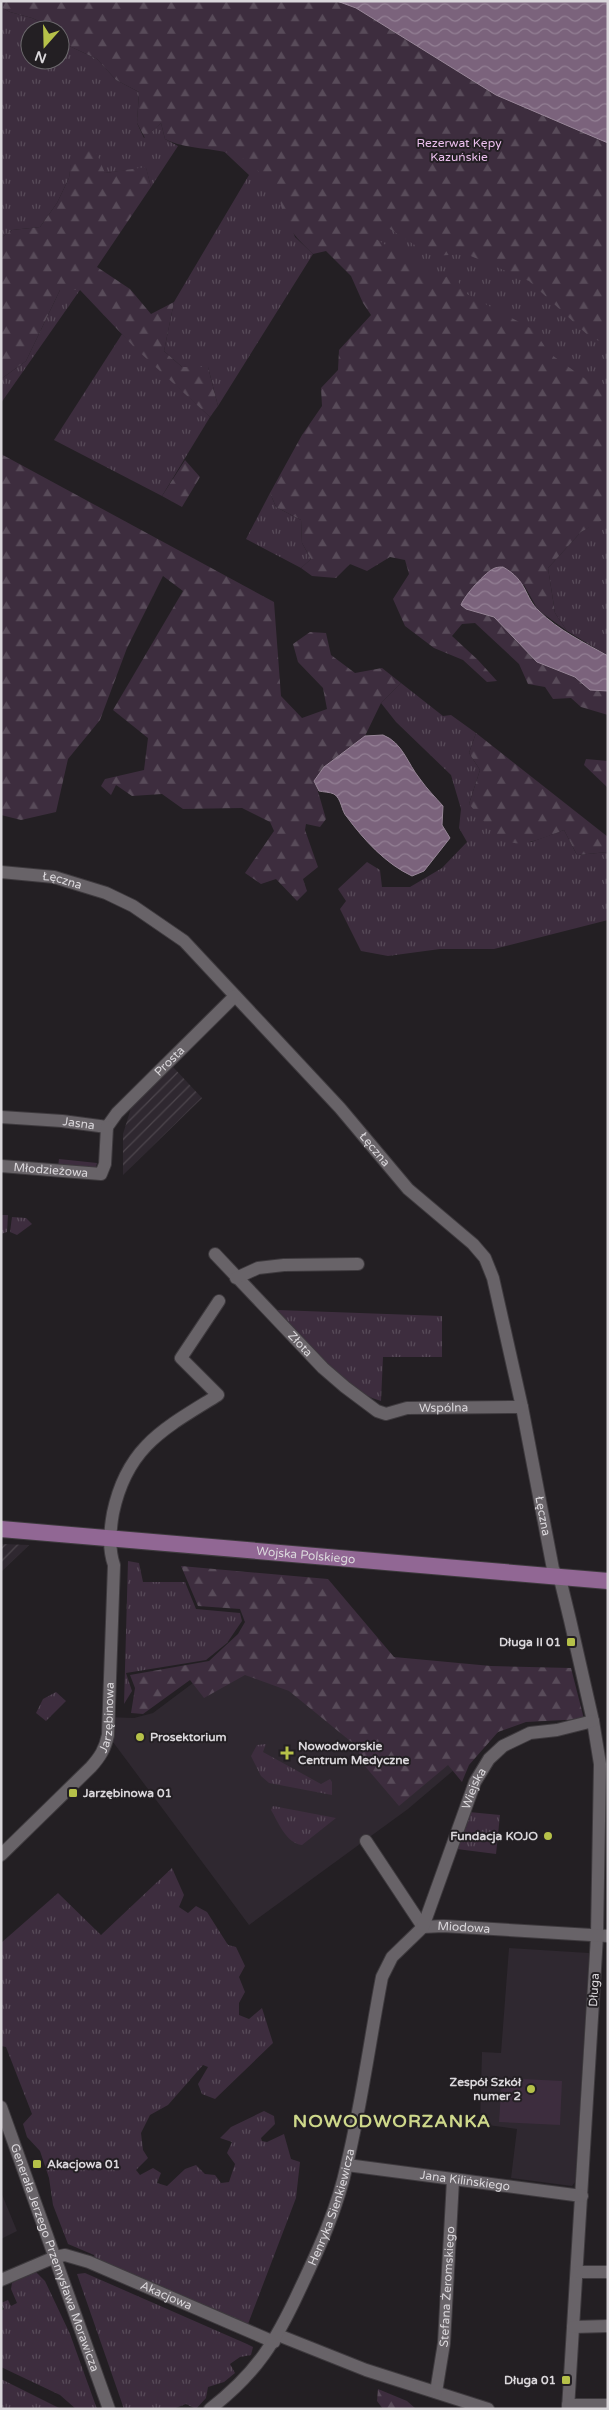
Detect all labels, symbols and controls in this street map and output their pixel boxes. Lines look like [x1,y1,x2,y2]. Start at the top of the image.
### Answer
north arrow [20,20,70,70]
text: N [33,47,49,67]
park label: Rezerwat Kępy Kazuńskie [416,136,502,164]
street label: Łęczna [42,869,84,892]
street label: Prosta [151,1043,187,1079]
street label: Jasna [62,1114,96,1132]
street label: Łęczna [356,1129,393,1169]
street label: Młodzieżowa [13,1160,89,1180]
street label: Złota [285,1329,315,1359]
street label: Wspólna [419,1400,468,1415]
street label: Łęczna [532,1495,554,1537]
street label: Wojska Polskiego [256,1544,356,1566]
place label: Długa II 01 [499,1635,561,1650]
marker: Długa II 01 [565,1636,577,1648]
street label: Jarzębinowa [96,1682,117,1755]
place label: Prosektorium [150,1730,226,1744]
marker: Prosektorium [134,1731,146,1743]
place label: Nowodworskie Centrum Medyczne [298,1739,410,1768]
marker: Nowodworskie Centrum Medyczne [280,1746,294,1760]
street label: Wiejska [459,1765,489,1811]
place label: Jarzębinowa 01 [82,1786,172,1800]
marker: Jarzębinowa 01 [67,1787,79,1799]
place label: Fundacja KOJO [450,1829,538,1844]
marker: Fundacja KOJO [542,1830,554,1842]
street label: Miodowa [437,1919,491,1936]
street label: Długa [586,1973,602,2007]
place label: Zespół Szkół numer 2 [449,2075,522,2103]
marker: Zespół Szkół numer 2 [525,2083,537,2095]
district label: NOWODWORZANKA [293,2110,491,2132]
street label: Generała Jerzego Przemysława Morawicza [8,2142,102,2374]
street label: Henryka Sienkiewicza [305,2147,357,2268]
place label: Akacjowa 01 [47,2157,120,2172]
marker: Akacjowa 01 [31,2158,43,2170]
street label: Jana Kilińskiego [419,2168,511,2193]
street label: Stefana Żeromskiego [436,2226,457,2348]
street label: Akacjowa [138,2278,194,2313]
place label: Długa 01 [504,2373,556,2388]
marker: Długa 01 [560,2374,572,2386]

